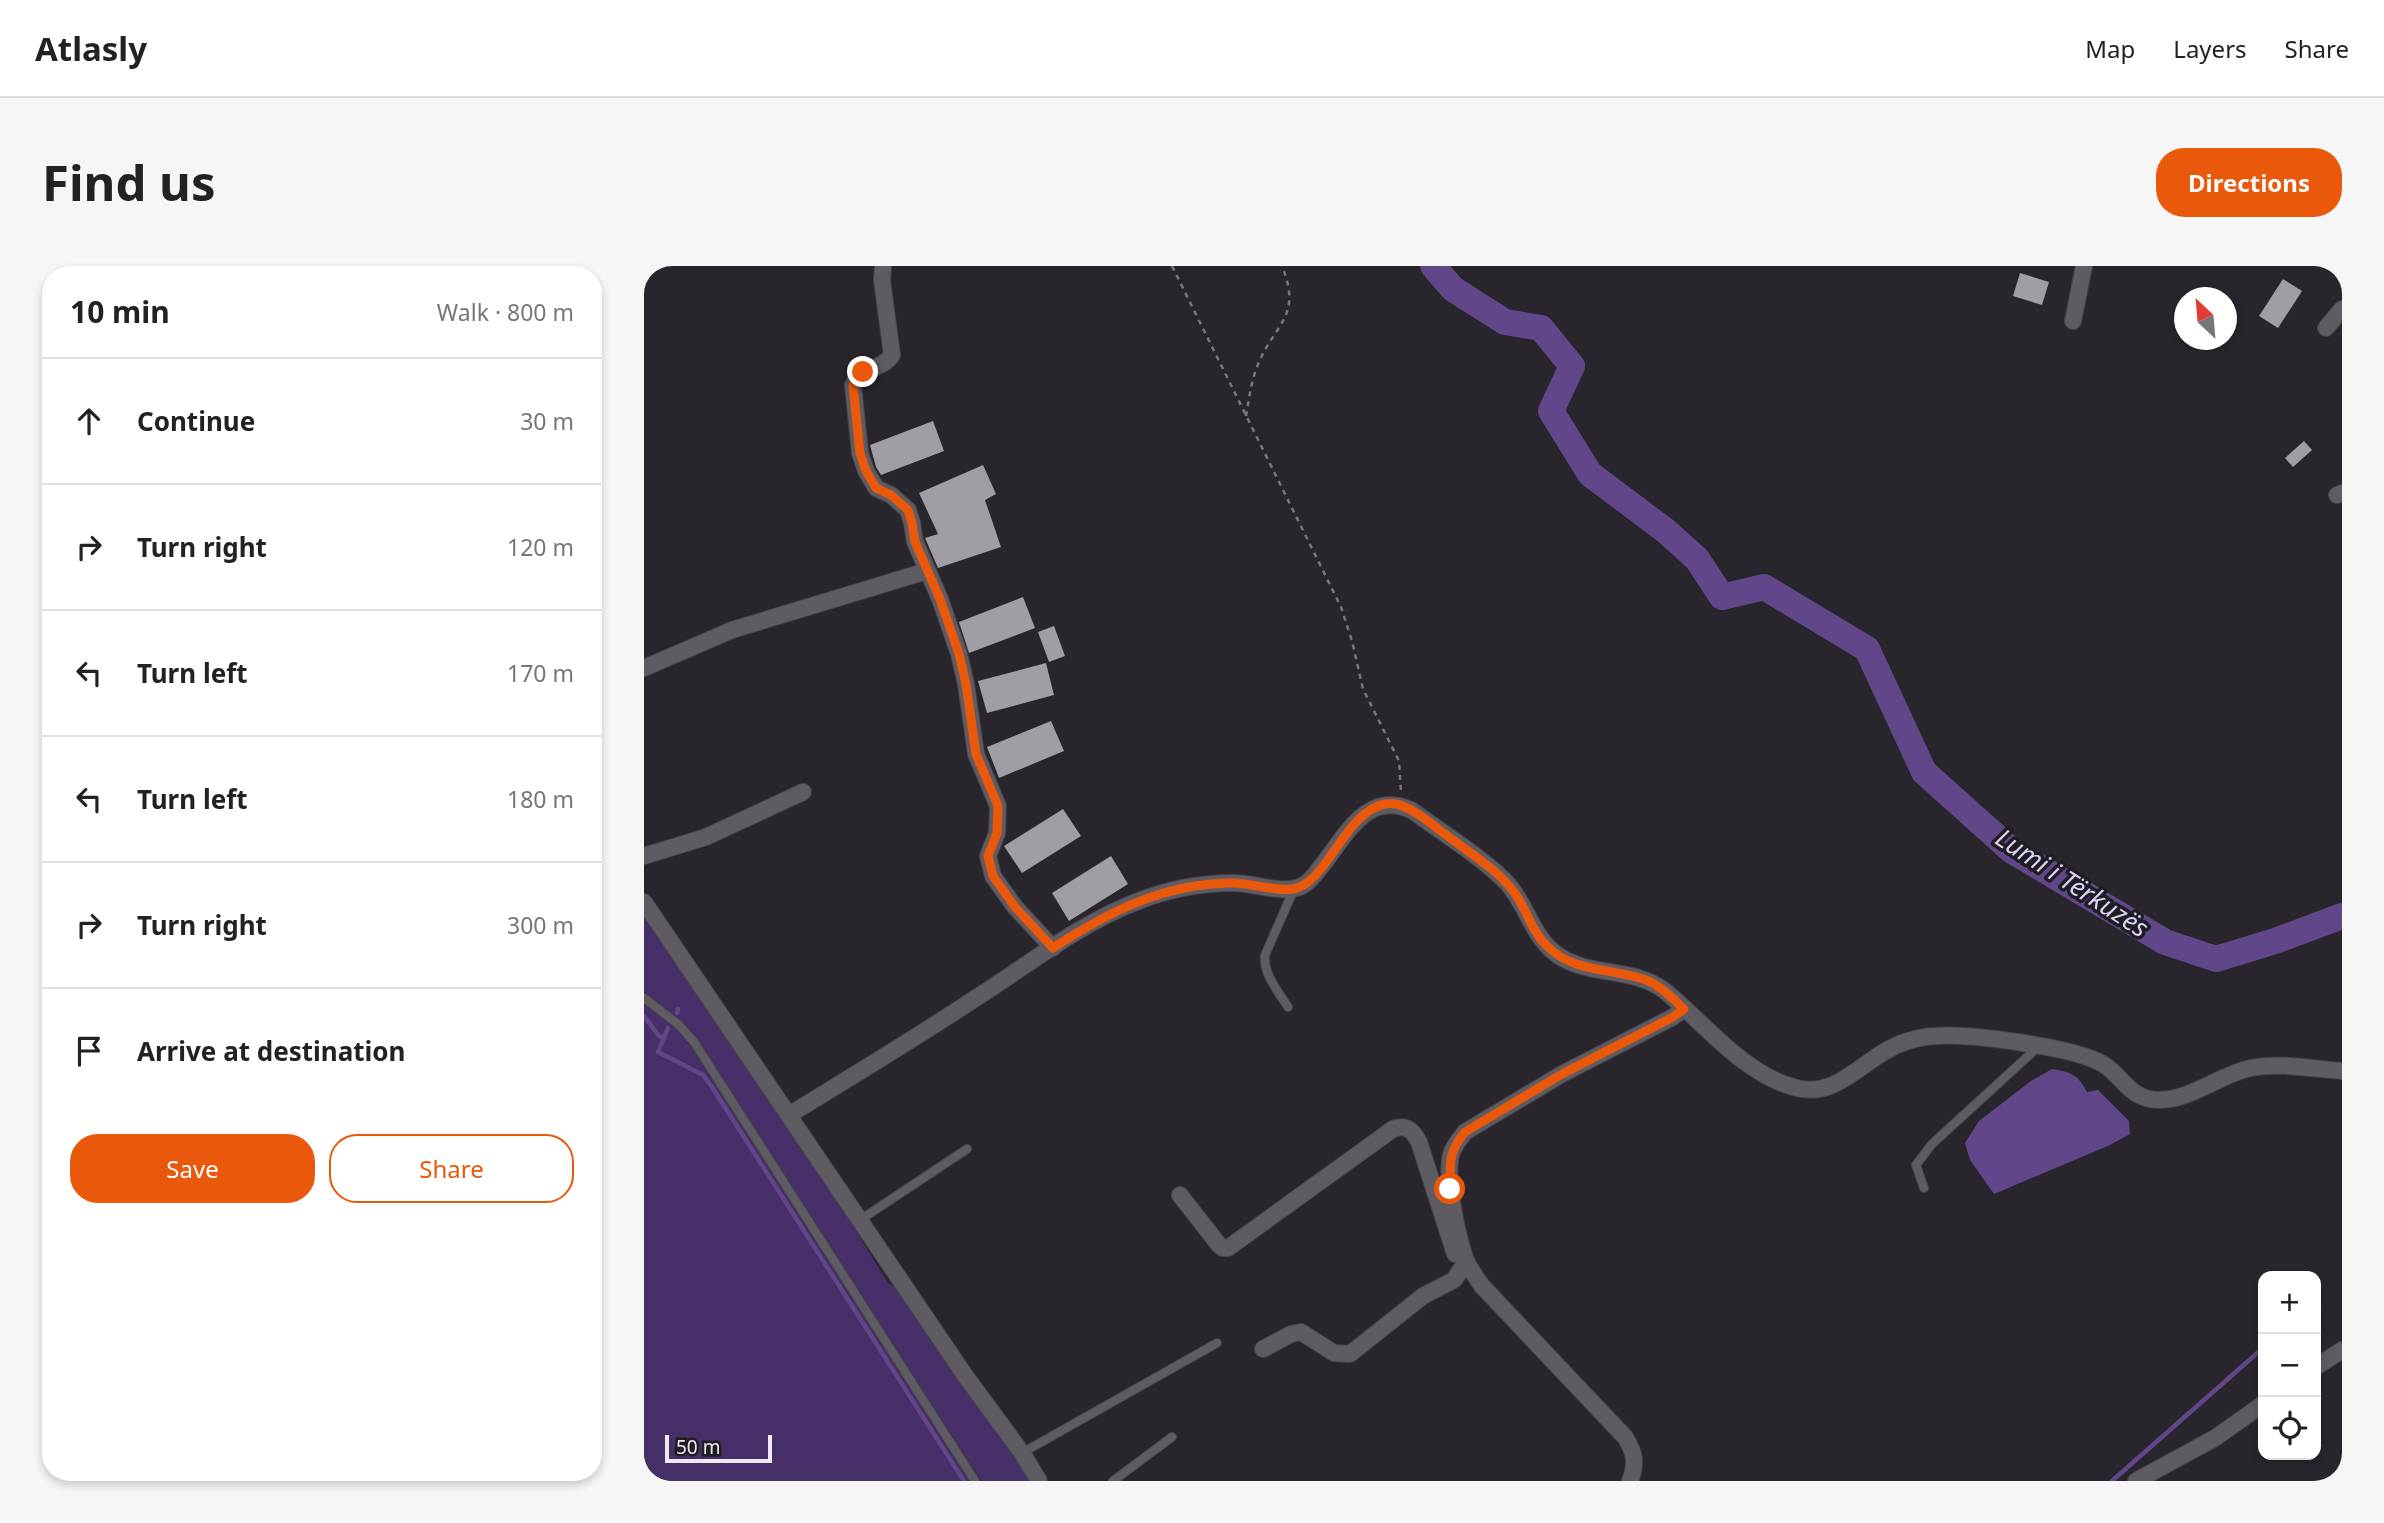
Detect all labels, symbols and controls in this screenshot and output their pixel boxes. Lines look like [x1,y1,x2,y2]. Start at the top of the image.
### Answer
text: Atlasly [35,26,147,71]
text: Map [2085,32,2135,65]
text: Layers [2173,32,2247,65]
text: Share [2285,32,2349,65]
button: Directions [2156,148,2342,217]
text: Find us [42,149,216,215]
north arrow [2174,287,2237,350]
text: 10 min [70,291,170,332]
text: Walk · 800 m [437,296,574,328]
route end [847,356,878,387]
icon: ahead [70,402,108,440]
text: Continue [137,403,255,439]
text: 30 m [520,405,574,437]
icon: right [70,528,108,566]
text: Turn right [137,529,267,565]
text: 120 m [507,531,574,563]
icon: left [70,654,108,692]
text: Turn left [137,655,248,691]
text: 170 m [507,657,574,689]
icon: left [70,780,108,818]
text: Turn left [137,781,248,817]
text: 180 m [507,783,574,815]
water label: Lumi i Tërkuzës [1989,819,2156,945]
icon: right [70,906,108,944]
text: Turn right [137,907,267,943]
text: 300 m [507,909,574,941]
icon: arrive [70,1032,108,1070]
text: Arrive at destination [137,1033,406,1069]
button: Save [70,1134,315,1203]
button: Share [329,1134,574,1203]
route start [1434,1173,1465,1204]
map controls [2258,1271,2321,1460]
button: + [2258,1271,2321,1334]
button: − [2258,1334,2321,1397]
button: locate [2258,1397,2321,1460]
scale bar [665,1432,772,1464]
text: 50 m [676,1434,720,1460]

